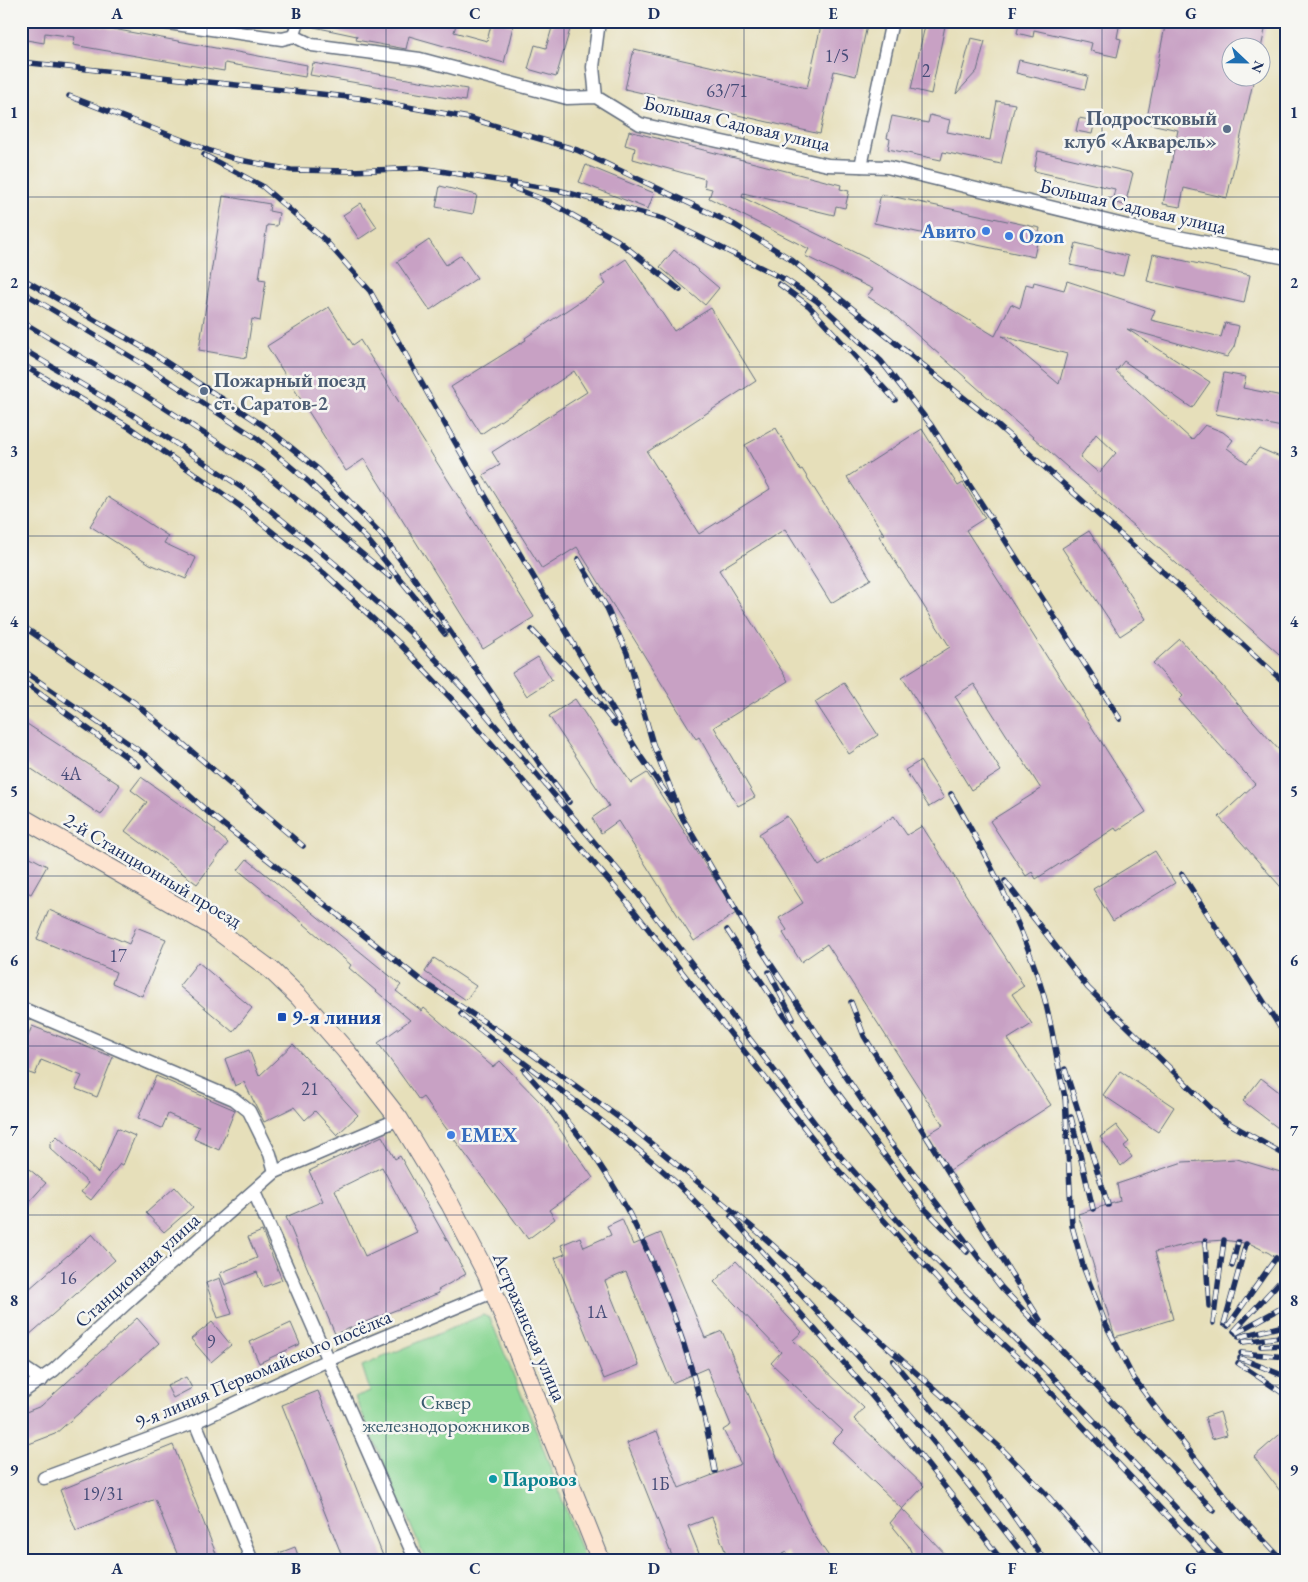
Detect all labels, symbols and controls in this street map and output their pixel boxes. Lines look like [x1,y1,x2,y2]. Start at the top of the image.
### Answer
text: A [110,3,123,24]
text: B [291,3,301,24]
text: C [469,3,481,24]
text: D [648,3,660,24]
text: E [828,3,838,24]
text: F [1008,3,1017,24]
text: G [1185,3,1197,24]
north arrow [1220,38,1270,88]
house number: 1/5 [825,44,849,67]
text: N [1247,58,1269,76]
house number: 2 [922,59,931,82]
house number: 63/71 [706,79,748,102]
street label: Большая Садовая улица [641,89,833,157]
text: 1 [10,102,18,123]
text: 1 [1290,102,1298,123]
place label: Подростковый клуб «Акварель» [1064,105,1217,154]
marker: Подростковый клуб «Акварель» [1221,123,1233,135]
street label: Большая Садовая улица [1037,172,1229,240]
place label: Авито [920,218,976,244]
place label: Ozon [1019,223,1064,249]
marker: Авито [980,225,992,237]
marker: Ozon [1003,230,1015,242]
text: 2 [10,272,19,293]
text: 2 [1290,272,1299,293]
place label: Пожарный поезд ст. Саратов-2 [214,367,367,416]
marker: Пожарный поезд ст. Саратов-2 [198,385,210,397]
text: 3 [10,441,18,462]
text: 3 [1290,441,1298,462]
text: 4 [10,611,19,632]
text: 4 [1290,611,1299,632]
house number: 4А [60,762,82,785]
text: 5 [10,781,18,802]
text: 5 [1290,781,1298,802]
street label: 2-й Станционный проезд [59,806,247,934]
house number: 17 [109,944,127,967]
text: 6 [10,950,19,971]
text: 6 [1290,950,1299,971]
place label: 9-я линия [292,1004,381,1030]
marker: 9-я линия [276,1011,288,1023]
house number: 21 [301,1077,319,1100]
text: 7 [10,1120,19,1141]
text: 7 [1290,1120,1299,1141]
place label: EMEX [461,1122,517,1148]
marker: EMEX [445,1129,457,1141]
street label: Станционная улица [69,1207,205,1333]
street label: Астраханская улица [486,1248,573,1406]
house number: 16 [59,1266,77,1289]
text: 8 [10,1290,18,1311]
text: 8 [1290,1290,1298,1311]
house number: 1А [586,1300,608,1323]
street label: 9-я линия Первомайского посёлка [131,1303,395,1435]
house number: 9 [207,1330,216,1353]
park label: Сквер железнодорожников [362,1389,530,1438]
text: 9 [10,1459,19,1480]
text: 9 [1290,1459,1299,1480]
place label: Паровоз [503,1466,577,1492]
house number: 1Б [650,1472,670,1495]
marker: Паровоз [487,1473,499,1485]
house number: 19/31 [82,1482,124,1505]
text: A [110,1558,123,1579]
text: B [291,1558,301,1579]
text: C [469,1558,481,1579]
text: D [648,1558,660,1579]
text: E [828,1558,838,1579]
text: F [1008,1558,1017,1579]
text: G [1185,1558,1197,1579]

